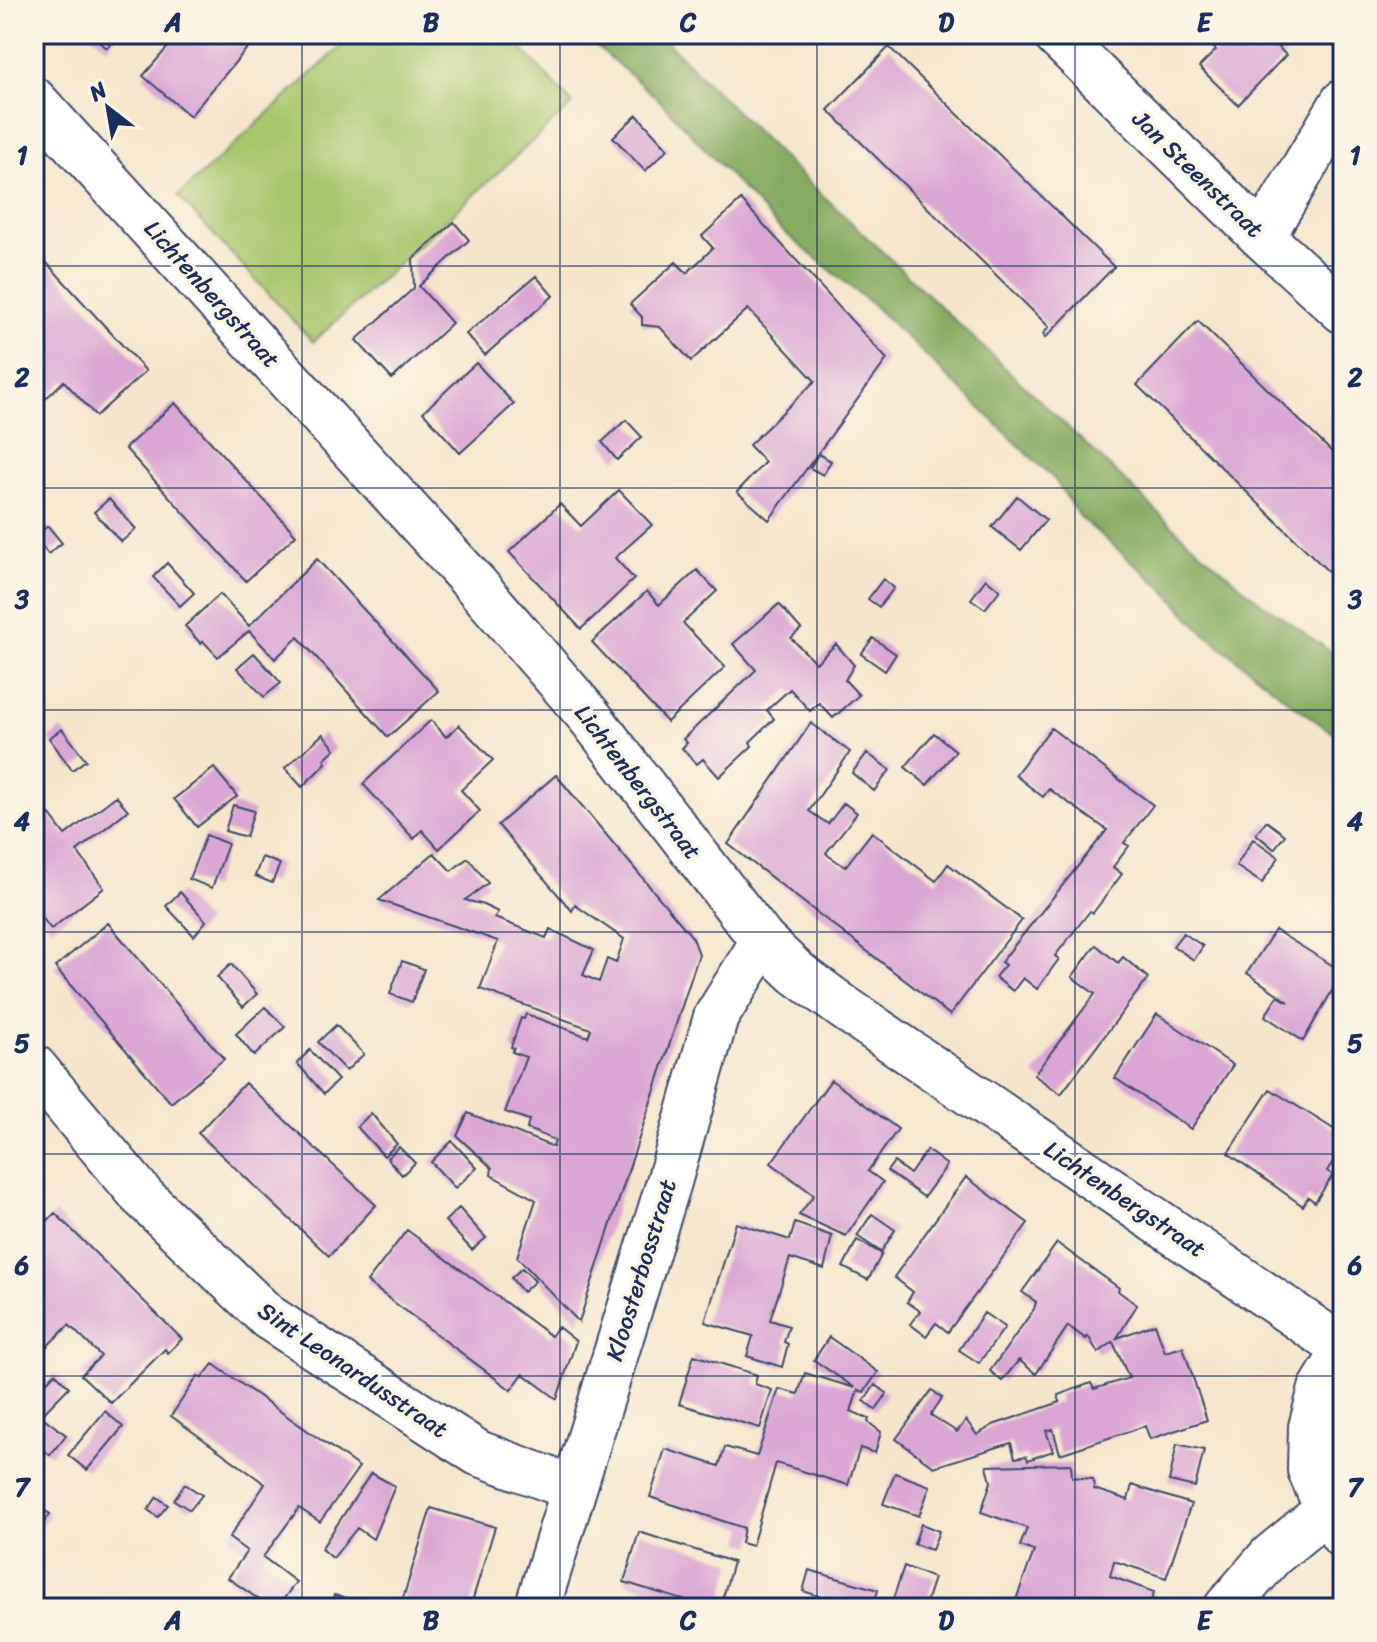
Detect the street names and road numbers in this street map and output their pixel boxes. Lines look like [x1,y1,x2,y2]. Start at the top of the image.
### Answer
street label: Jan Steenstraat [1121,99,1274,248]
street label: Lichtenbergstraat [133,210,291,378]
street label: Lichtenbergstraat [563,695,713,869]
street label: Lichtenbergstraat [1035,1129,1215,1269]
street label: Kloosterbosstraat [593,1174,689,1366]
street label: Sint Leonardusstraat [249,1290,457,1450]

